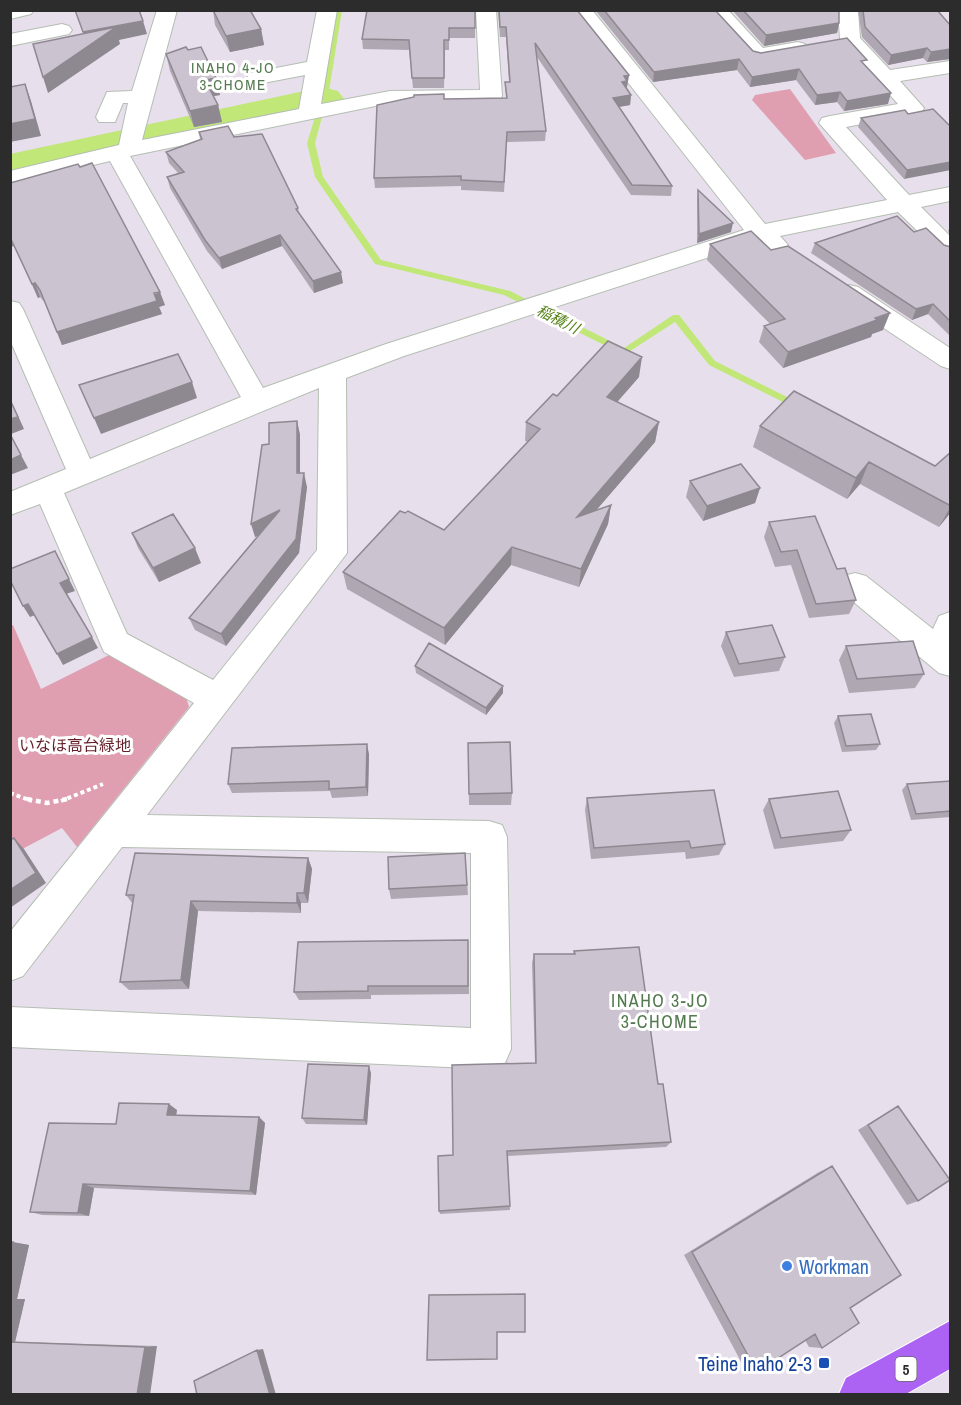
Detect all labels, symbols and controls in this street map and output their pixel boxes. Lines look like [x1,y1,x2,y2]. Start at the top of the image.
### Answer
district label: INAHO 4-JO 3-CHOME [191,57,275,95]
water label: 稲積川 [533,299,585,339]
park label: いなほ高台緑地 [19,734,131,756]
district label: INAHO 3-JO 3-CHOME [611,988,709,1034]
place label: Workman [799,1253,869,1280]
marker: Workman [780,1259,794,1273]
place label: Teine Inaho 2-3 [698,1350,812,1377]
marker: Teine Inaho 2-3 [817,1356,831,1370]
road number: 5 [896,1357,916,1381]

